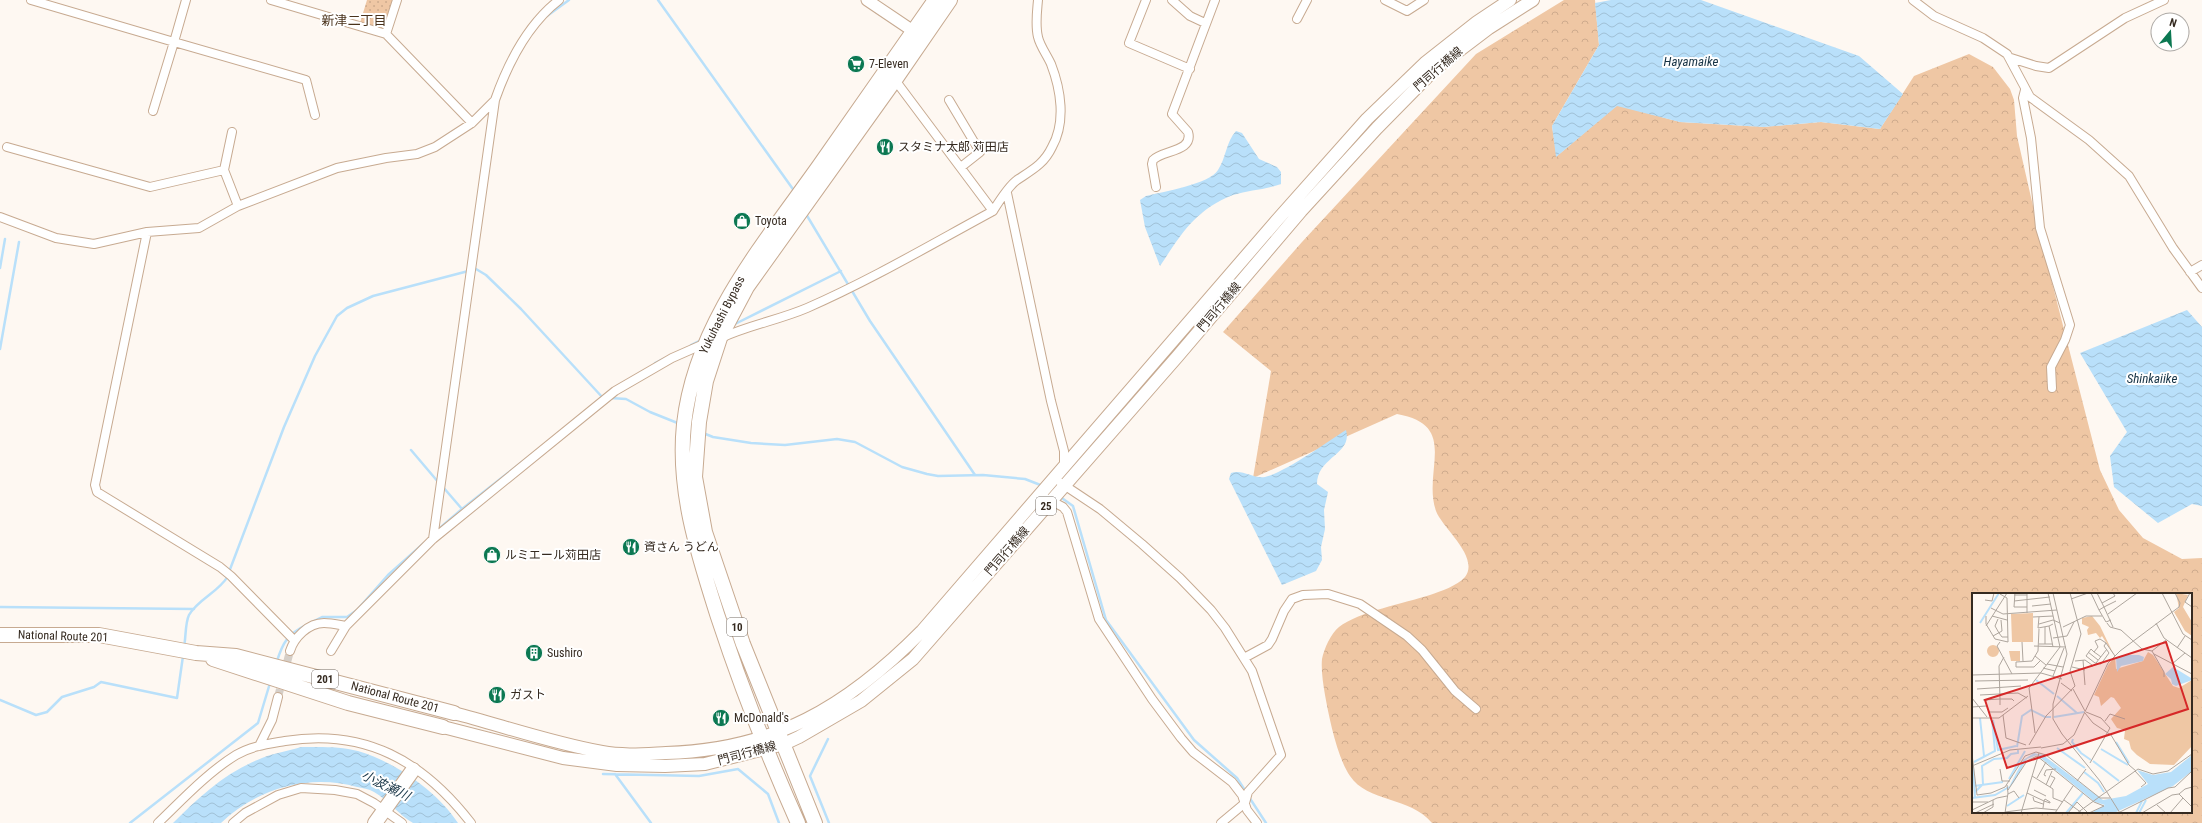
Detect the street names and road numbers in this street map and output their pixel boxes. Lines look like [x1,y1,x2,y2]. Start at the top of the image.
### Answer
street label: 門司行橋線 [1411,44,1465,94]
street label: Yukuhashi Bypass [696,274,748,356]
street label: 門司行橋線 [1194,280,1244,334]
road number: 25 [1036,497,1056,515]
street label: 門司行橋線 [982,524,1032,578]
road number: 10 [727,618,747,636]
street label: National Route 201 [18,627,108,645]
road number: 201 [312,670,338,688]
street label: National Route 201 [349,679,441,715]
street label: 門司行橋線 [716,738,778,768]

